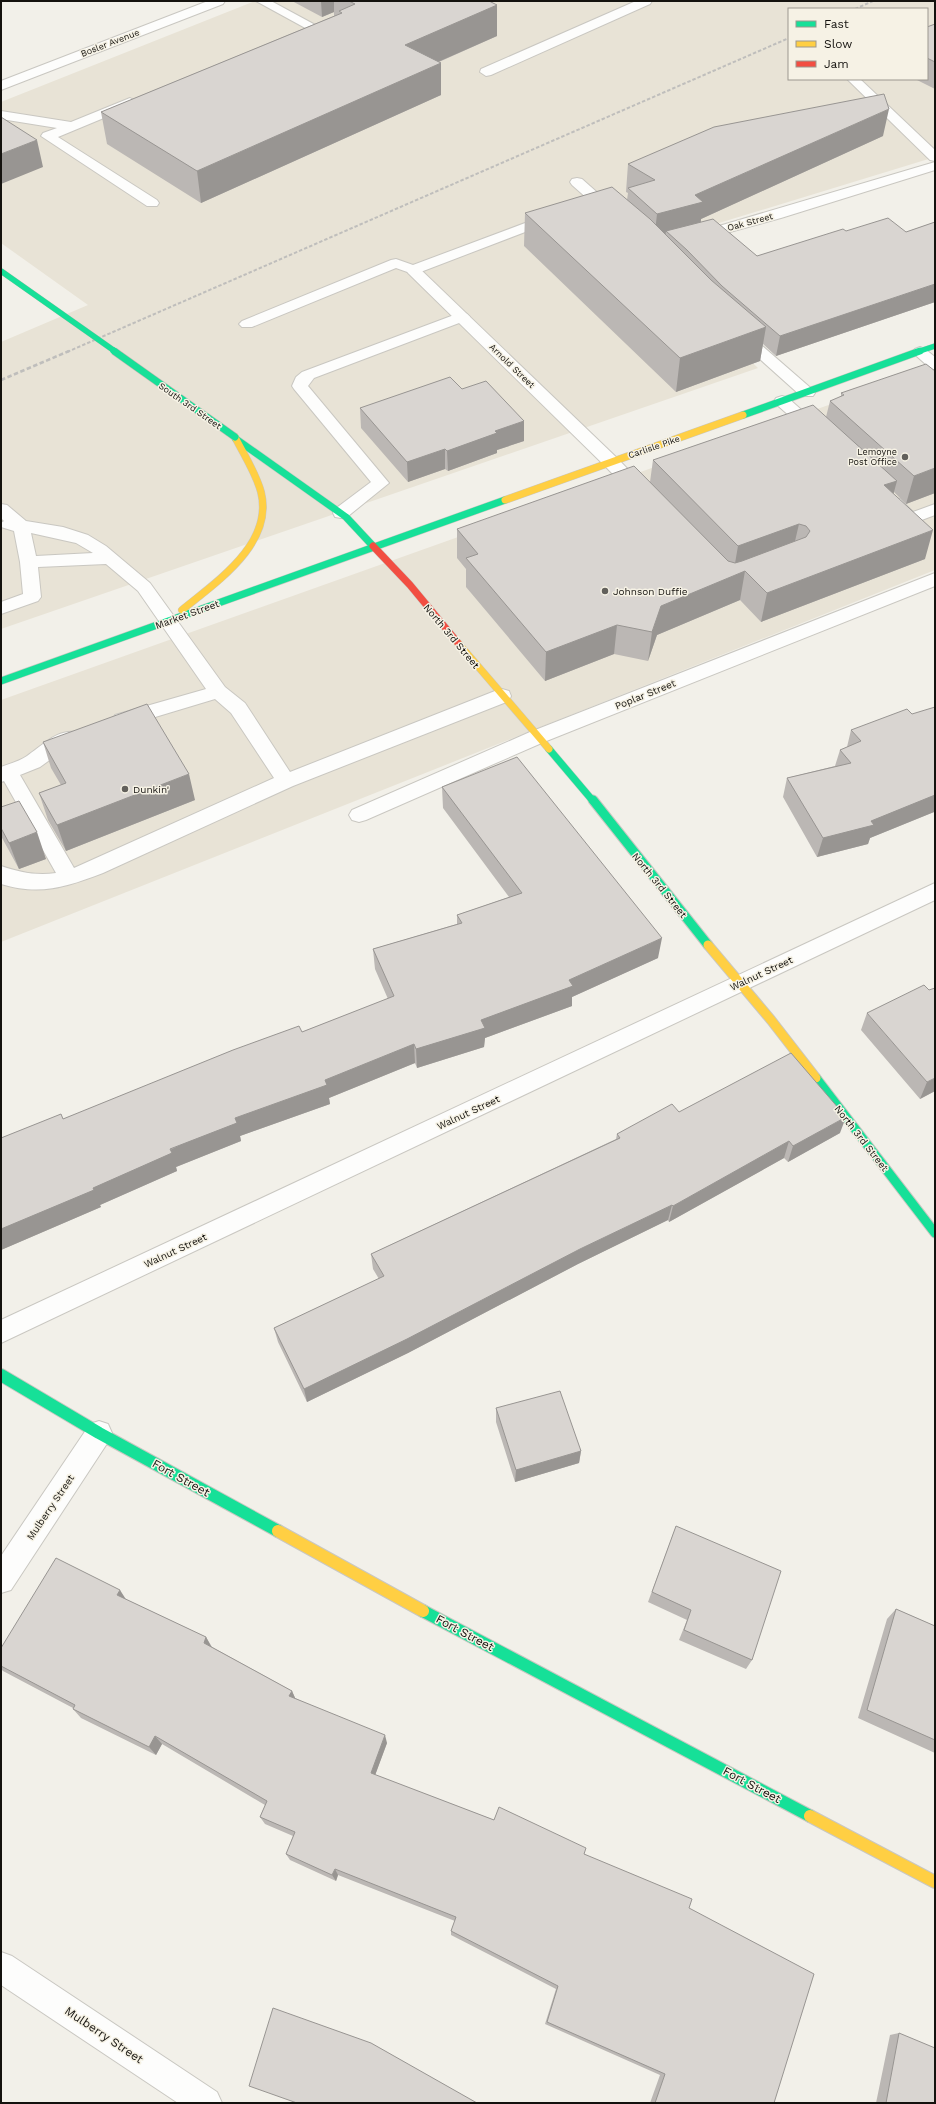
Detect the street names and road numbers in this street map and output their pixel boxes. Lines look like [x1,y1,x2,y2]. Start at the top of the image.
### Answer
street label: Bosler Avenue [79,27,141,59]
street label: Oak Street [726,211,774,233]
street label: Arnold Street [487,342,537,390]
street label: South 3rd Street [157,381,223,431]
street label: Carlisle Pike [627,434,681,460]
street label: Market Street [154,598,221,631]
street label: North 3rd Street [422,602,482,671]
street label: Poplar Street [613,677,678,712]
street label: North 3rd Street [630,851,690,921]
street label: Walnut Street [728,954,795,993]
street label: Walnut Street [435,1093,502,1132]
street label: North 3rd Street [833,1103,891,1174]
street label: Walnut Street [142,1231,209,1270]
street label: Fort Street [150,1456,212,1500]
street label: Mulberry Street [25,1472,77,1542]
street label: Fort Street [434,1612,496,1654]
street label: Fort Street [721,1764,783,1806]
street label: Mulberry Street [62,2004,146,2066]

